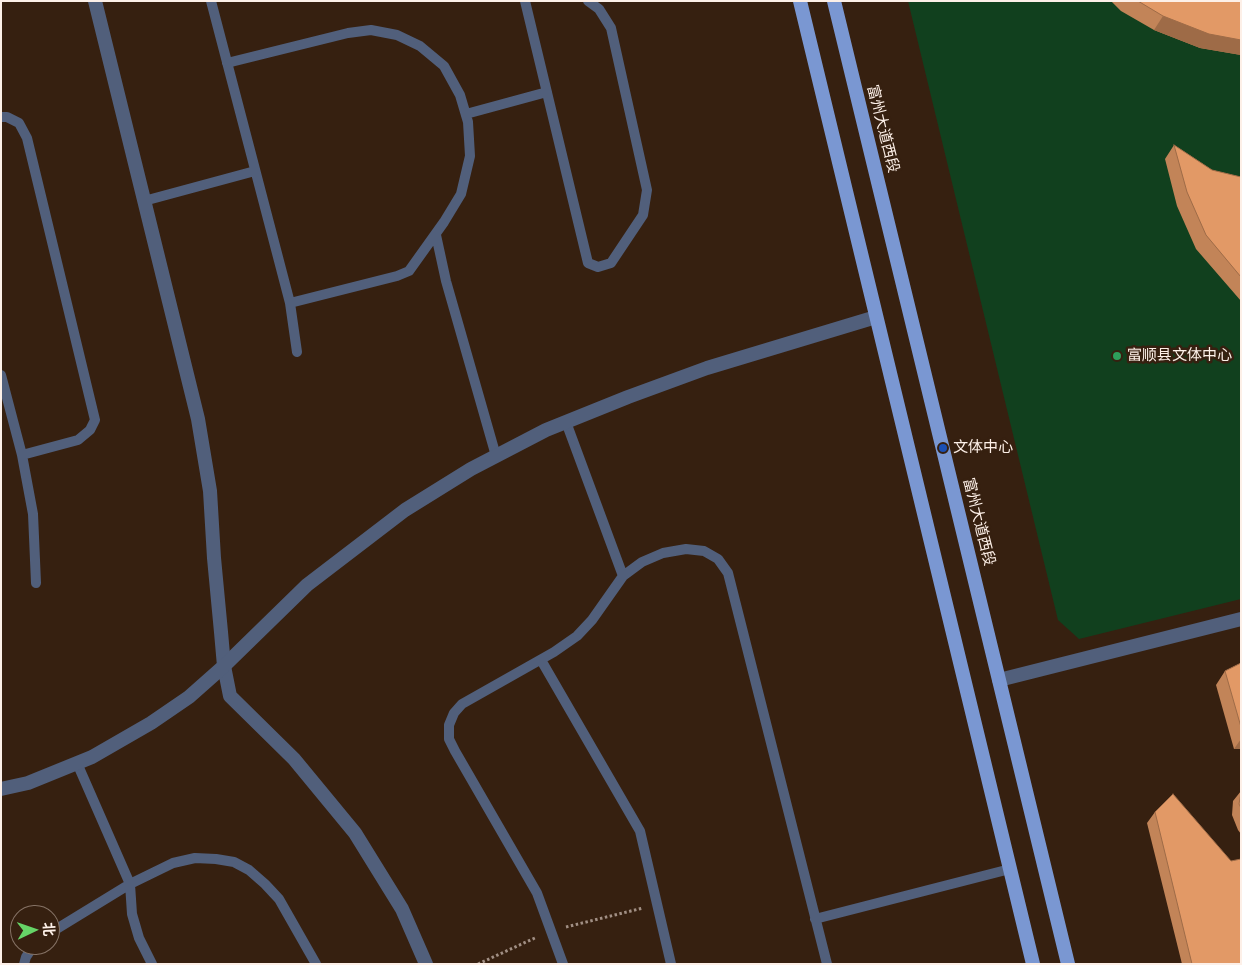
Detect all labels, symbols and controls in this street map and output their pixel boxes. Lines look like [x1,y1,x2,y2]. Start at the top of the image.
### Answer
street label: 富州大道西段 [862,83,902,175]
place label: 富顺县文体中心 [1127,347,1232,365]
marker: 富顺县文体中心 [1111,350,1123,362]
place label: 文体中心 [953,439,1013,457]
marker: 文体中心 [937,442,949,454]
street label: 富州大道西段 [958,476,998,568]
north arrow [10,905,60,955]
text: 北 [39,922,60,937]

